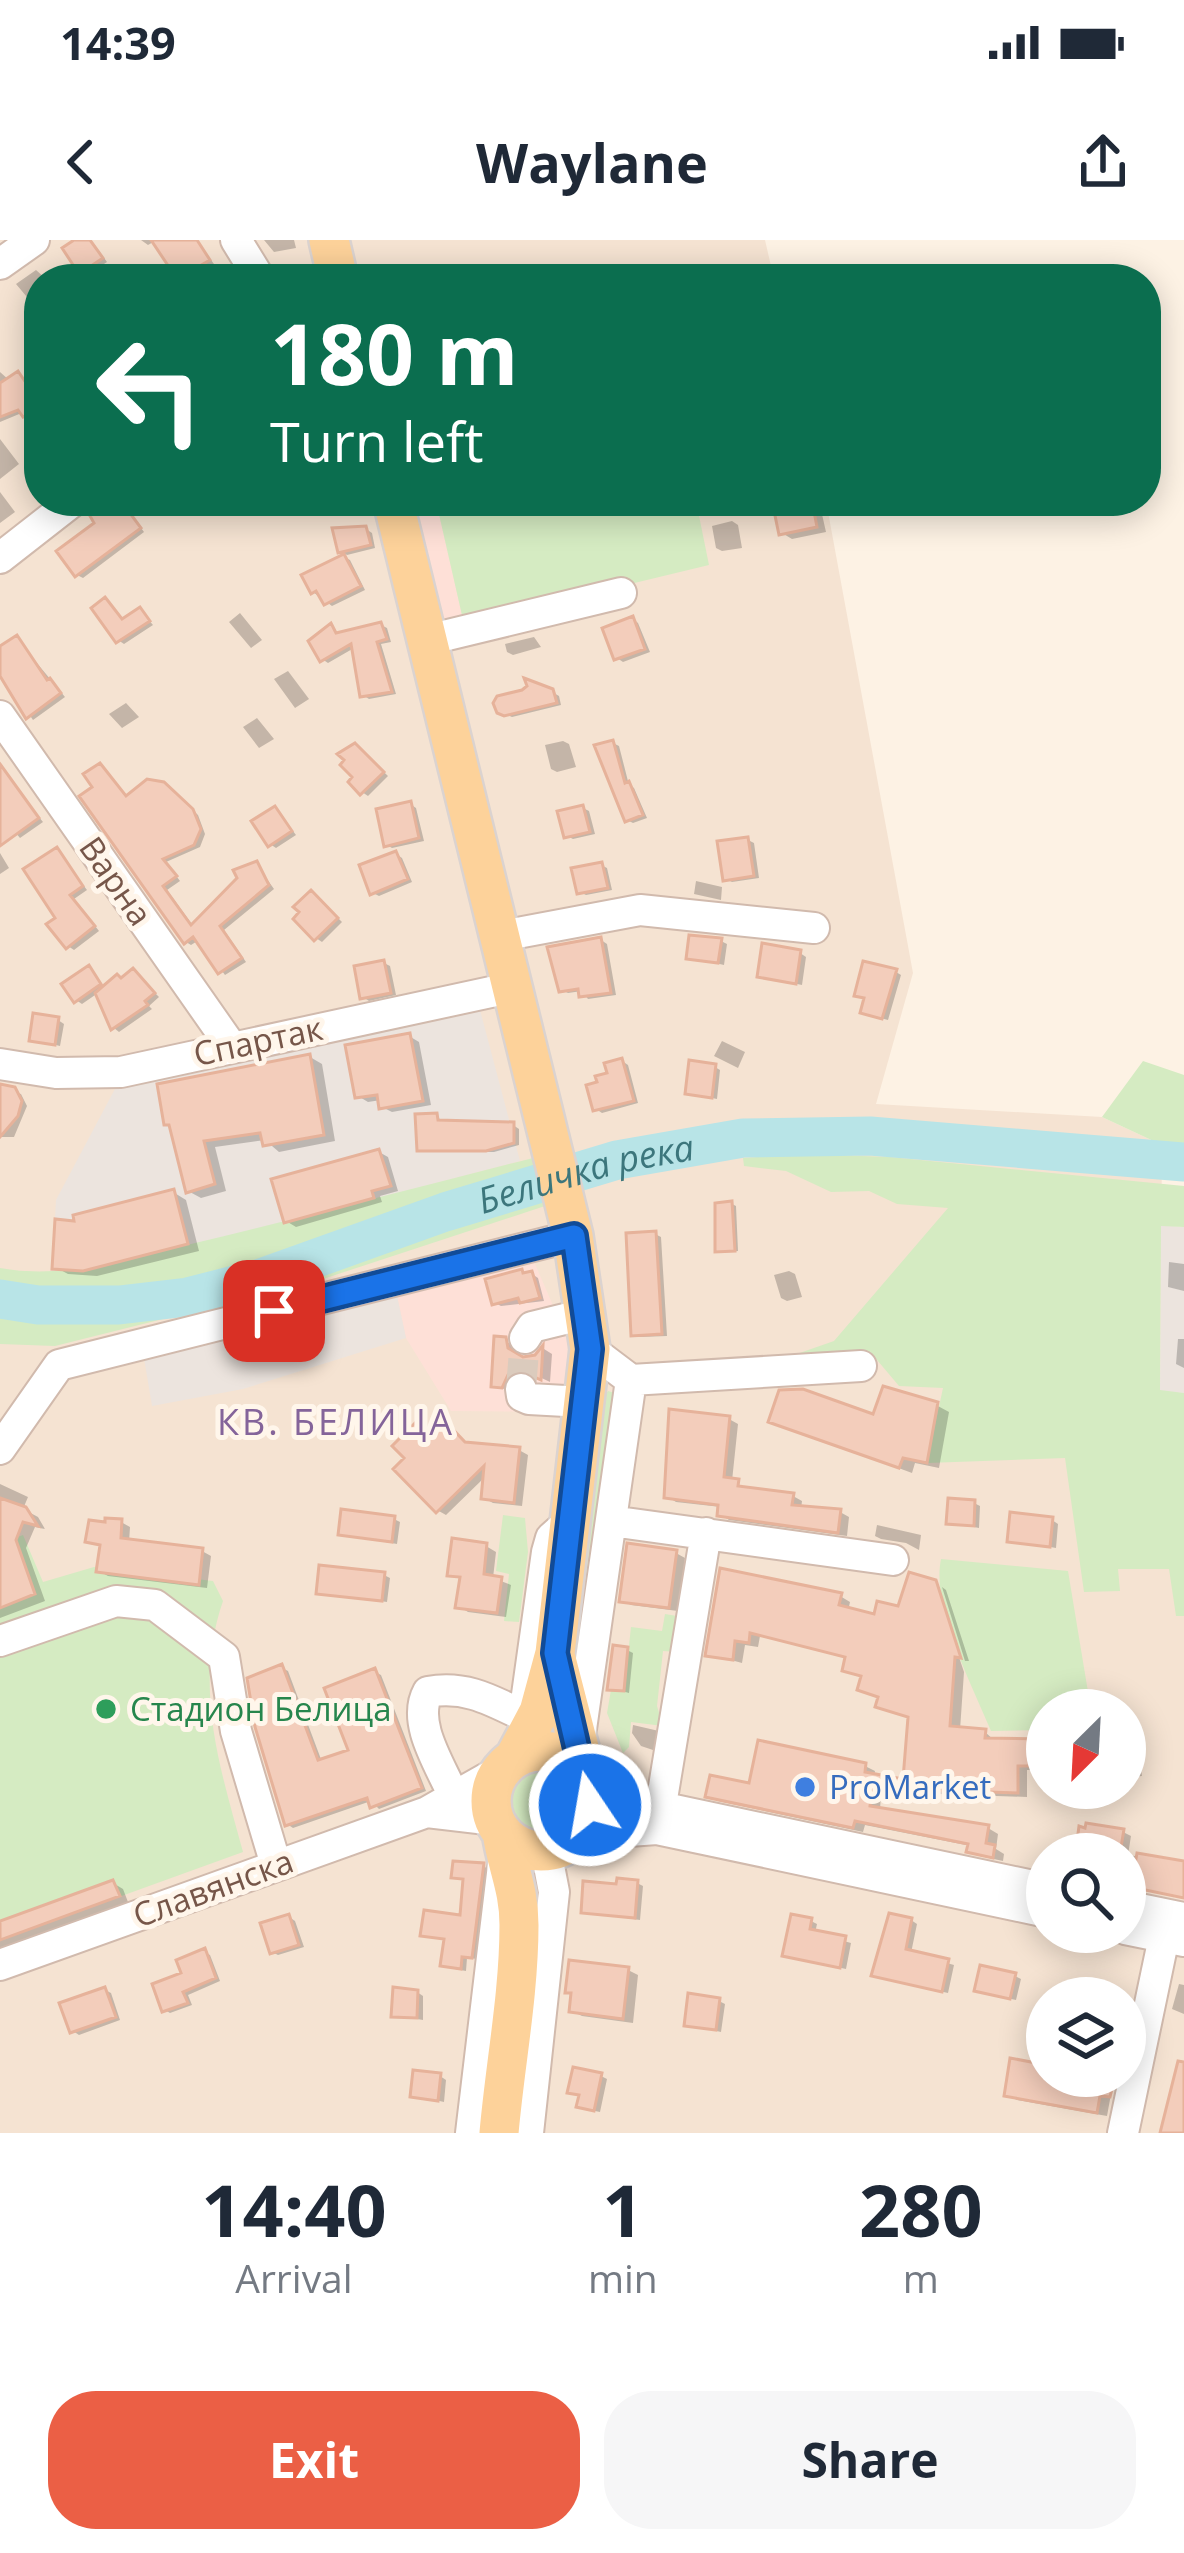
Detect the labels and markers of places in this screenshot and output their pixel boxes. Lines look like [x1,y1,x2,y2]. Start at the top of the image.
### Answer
pin [223,1260,325,1362]
place label: Стадион Белица [130,1686,392,1731]
marker: Стадион Белица [93,1696,119,1722]
place label: ProMarket [829,1764,991,1809]
marker: ProMarket [792,1774,818,1800]

